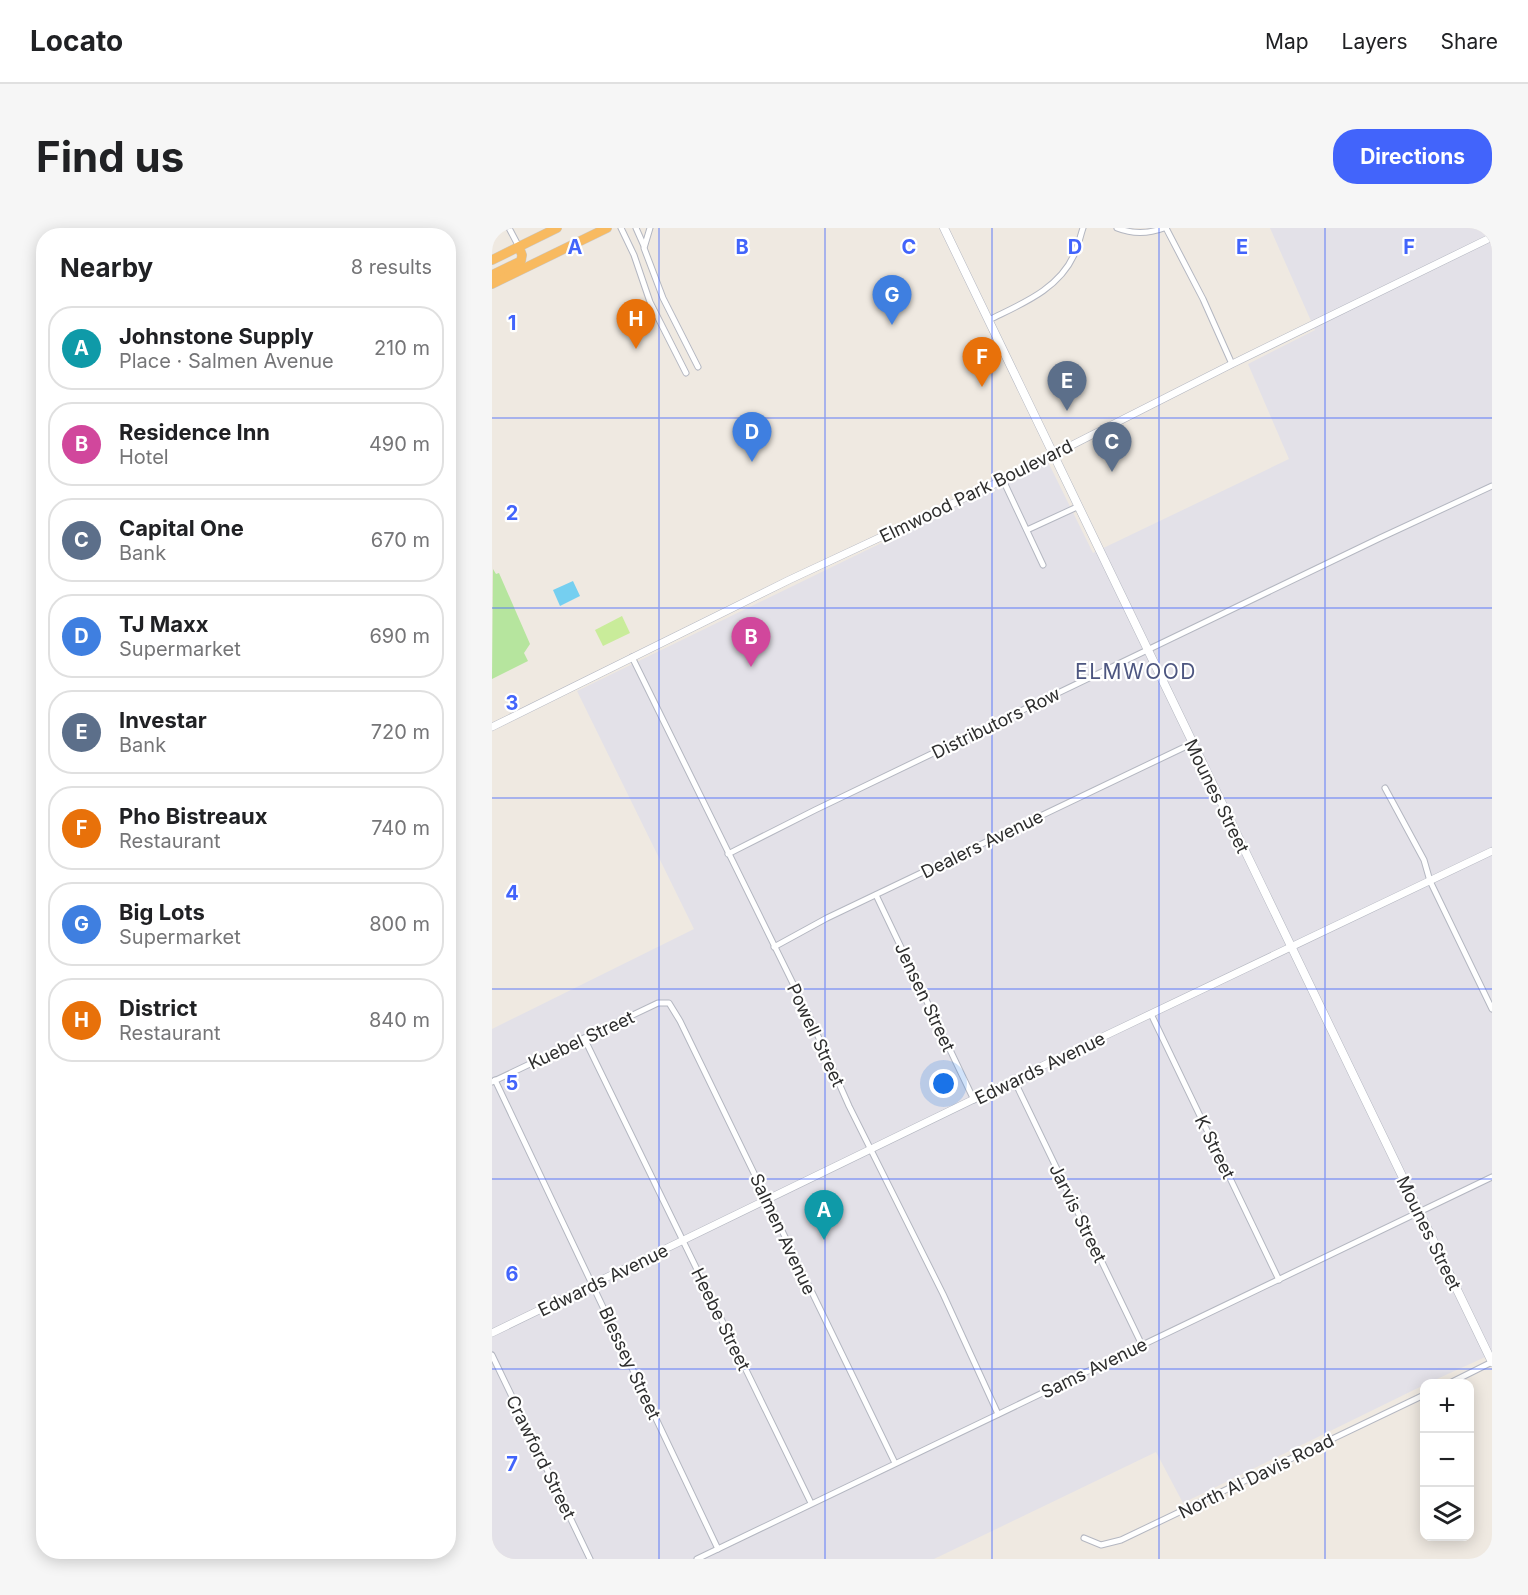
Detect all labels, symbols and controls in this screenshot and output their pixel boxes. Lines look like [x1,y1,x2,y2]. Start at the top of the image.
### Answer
text: Locato [30,24,123,58]
text: Map [1265,29,1309,54]
text: Layers [1342,29,1408,54]
text: Share [1441,29,1498,54]
button: Directions [1333,129,1492,184]
text: Find us [36,131,184,182]
text: A [568,235,583,259]
text: B [735,235,749,259]
text: C [902,235,916,259]
text: D [1068,235,1082,259]
text: E [1236,235,1248,259]
text: F [1403,235,1415,259]
text: Nearby [60,252,153,283]
text: 8 results [351,255,432,279]
pin: G [872,276,912,325]
pin: H [616,300,656,349]
text: 1 [508,311,516,335]
text: Johnstone Supply [119,323,314,349]
text: A [74,336,89,360]
text: 210 m [374,336,430,360]
pin: F [962,338,1002,387]
text: Place · Salmen Avenue [119,349,334,373]
pin: E [1048,362,1086,411]
pin: D [732,412,772,462]
text: Residence Inn [119,419,270,445]
pin: C [1092,422,1132,472]
text: B [75,432,88,456]
text: 490 m [369,432,430,456]
street label: Elmwood Park Boulevard [876,435,1076,547]
text: Hotel [119,445,169,469]
text: 2 [506,501,518,525]
text: Capital One [119,515,244,541]
text: C [74,528,89,552]
text: 670 m [371,528,430,552]
text: Bank [119,541,166,565]
text: TJ Maxx [119,611,209,637]
pin: B [732,618,770,667]
text: D [74,624,89,648]
text: 690 m [369,624,430,648]
text: Supermarket [119,637,241,661]
district label: ELMWOOD [1075,659,1197,684]
street label: Distributors Row [928,683,1064,763]
text: 3 [506,691,518,715]
text: Investar [119,707,207,733]
text: E [75,720,88,744]
text: 720 m [371,720,430,744]
text: Bank [119,733,166,757]
street label: Mounes Street [1180,736,1254,857]
text: Pho Bistreaux [119,803,268,829]
street label: Dealers Avenue [918,805,1046,883]
text: F [76,816,87,840]
text: 740 m [371,816,430,840]
text: Restaurant [119,829,221,853]
text: 4 [505,881,519,905]
text: Big Lots [119,899,205,925]
text: G [74,912,89,936]
text: 800 m [369,912,430,936]
text: Supermarket [119,925,241,949]
street label: Jensen Street [891,939,959,1055]
street label: Powell Street [783,980,849,1090]
text: District [119,995,197,1021]
street label: Kuebel Street [525,1006,637,1074]
text: H [74,1008,89,1032]
text: 840 m [369,1008,430,1032]
text: Restaurant [119,1021,221,1045]
street label: Edwards Avenue [972,1027,1108,1109]
your location [929,1069,958,1098]
text: 5 [506,1071,518,1095]
street label: K Street [1191,1112,1239,1182]
street label: Jarvis Street [1045,1160,1111,1266]
street label: Salmen Avenue [746,1170,820,1298]
street label: Mounes Street [1392,1173,1466,1294]
pin: A [804,1190,844,1240]
street label: Edwards Avenue [535,1239,671,1321]
text: 6 [506,1262,519,1286]
street label: Heebe Street [687,1264,755,1374]
street label: Blessey Street [595,1303,665,1423]
street label: Sams Avenue [1038,1333,1150,1403]
map controls [1420,1379,1474,1541]
button: + [1420,1379,1474,1433]
street label: Crawford Street [502,1392,580,1522]
street label: North Al Davis Road [1175,1429,1337,1523]
button: − [1420,1433,1474,1487]
text: 7 [506,1452,518,1476]
button: layers [1420,1487,1474,1541]

